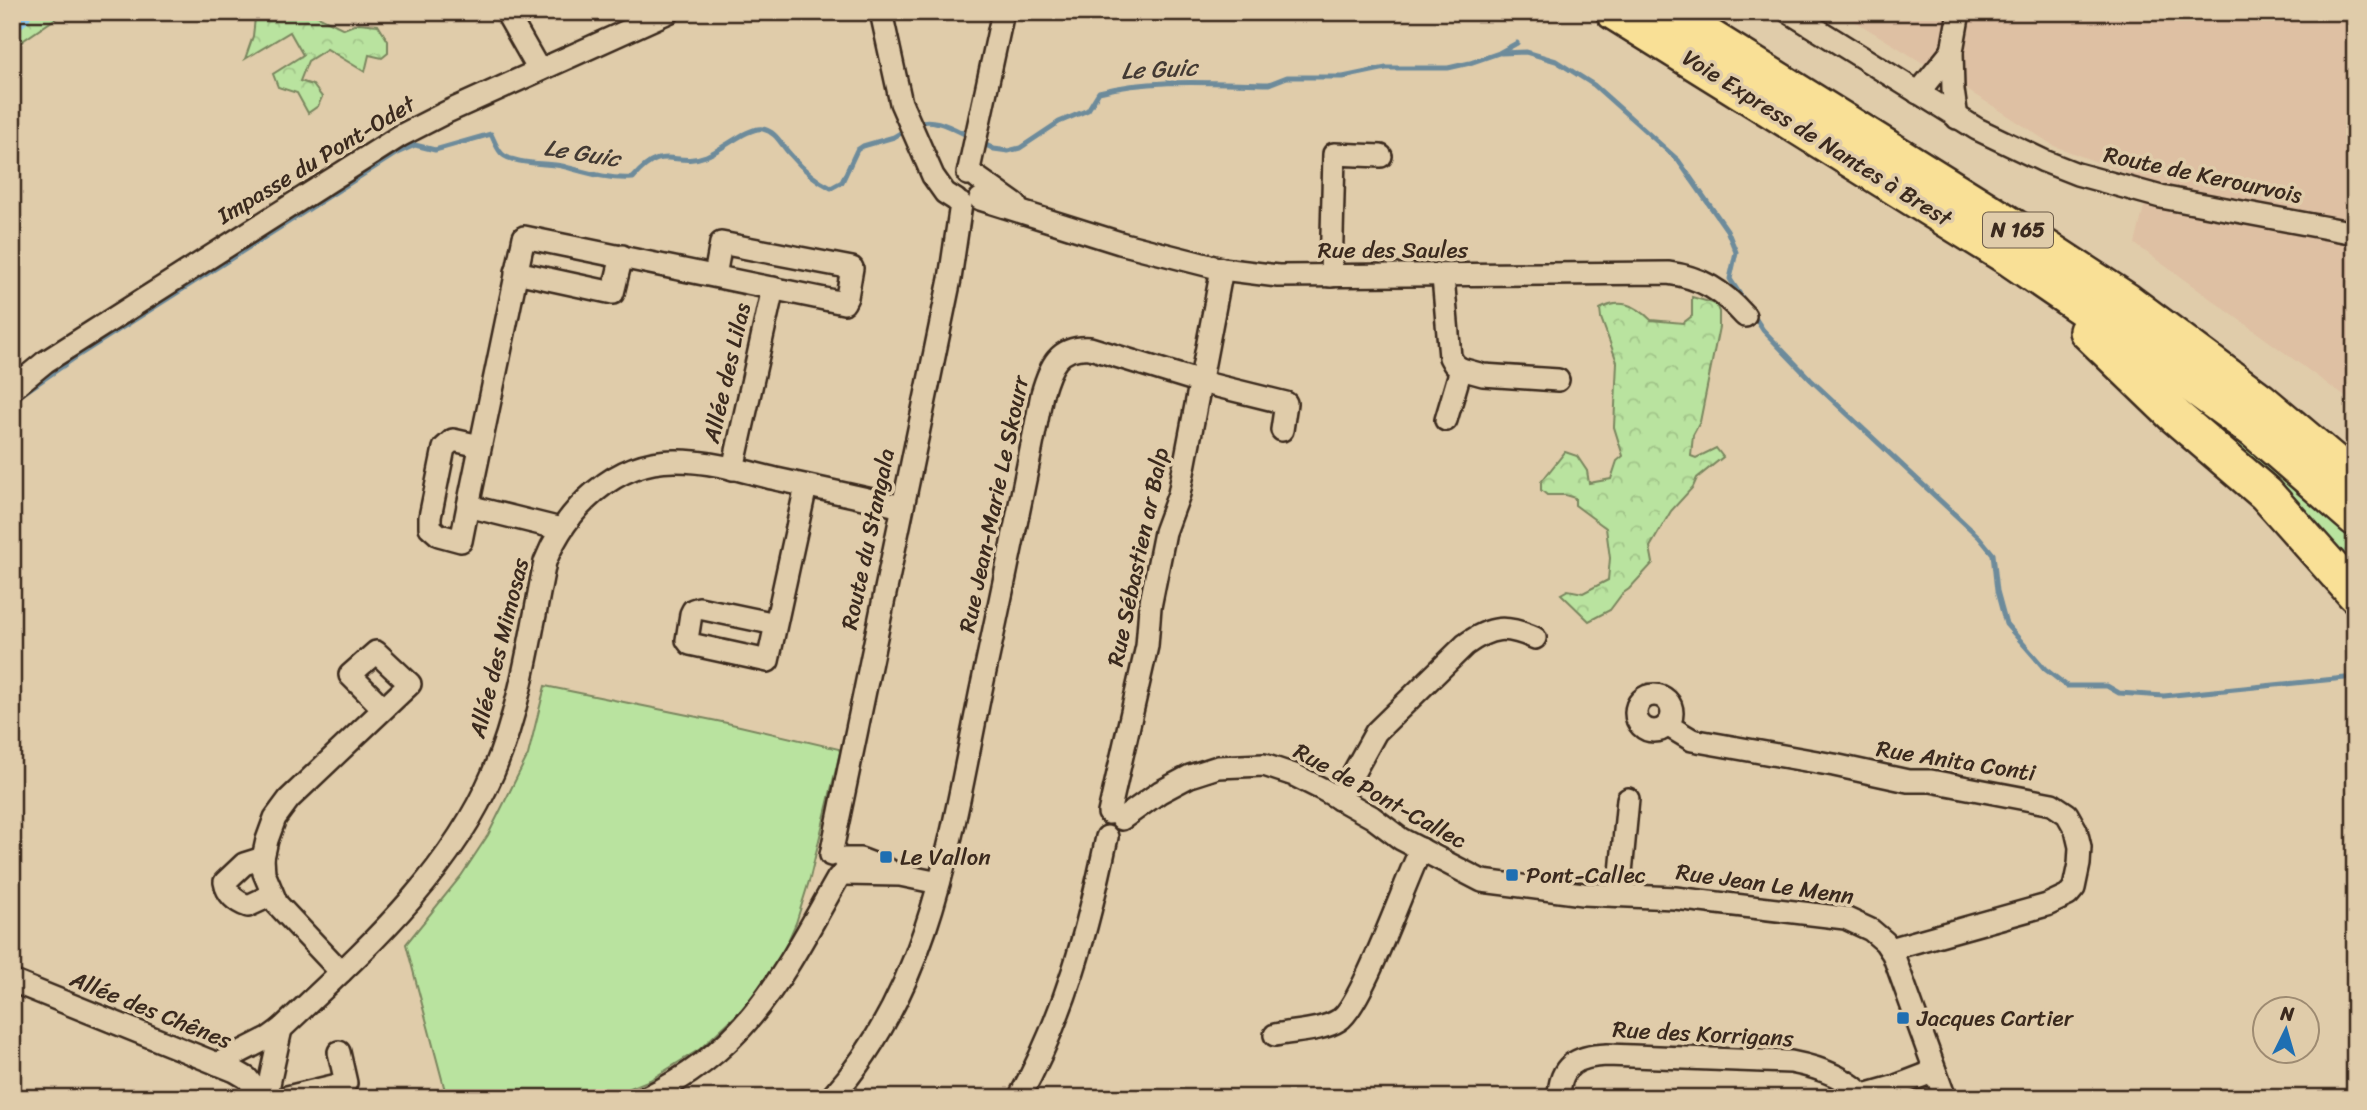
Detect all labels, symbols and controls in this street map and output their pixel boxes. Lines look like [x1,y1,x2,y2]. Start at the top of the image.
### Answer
street label: Voie Express de Nantes à Brest [1674,38,1962,239]
water label: Le Guic [1120,46,1201,92]
street label: Impasse du Pont-Odet [208,83,425,236]
water label: Le Guic [541,126,626,180]
street label: Route de Kerourvois [2100,134,2306,216]
road number: N 165 [1983,212,2053,247]
street label: Rue des Saules [1318,230,1469,271]
street label: Allée des Lilas [691,298,763,448]
street label: Rue Jean-Marie Le Skourr [947,370,1042,636]
street label: Rue Sébastien ar Balp [1095,444,1181,670]
street label: Route du Stangala [829,445,907,633]
street label: Allée des Mimosas [457,553,541,743]
street label: Rue Anita Conti [1874,728,2039,794]
street label: Rue de Pont-Callec [1286,731,1475,861]
place label: Le Vallon [900,837,991,878]
marker: Le Vallon [878,849,894,865]
street label: Rue Jean Le Menn [1674,851,1856,917]
place label: Pont-Callec [1526,855,1646,896]
marker: Pont-Callec [1504,867,1520,883]
street label: Allée des Chênes [63,959,239,1061]
north arrow [2252,995,2322,1064]
text: N [2278,996,2296,1031]
place label: Jacques Cartier [1916,998,2075,1039]
street label: Rue des Korrigans [1612,1009,1795,1059]
marker: Jacques Cartier [1895,1010,1911,1026]

